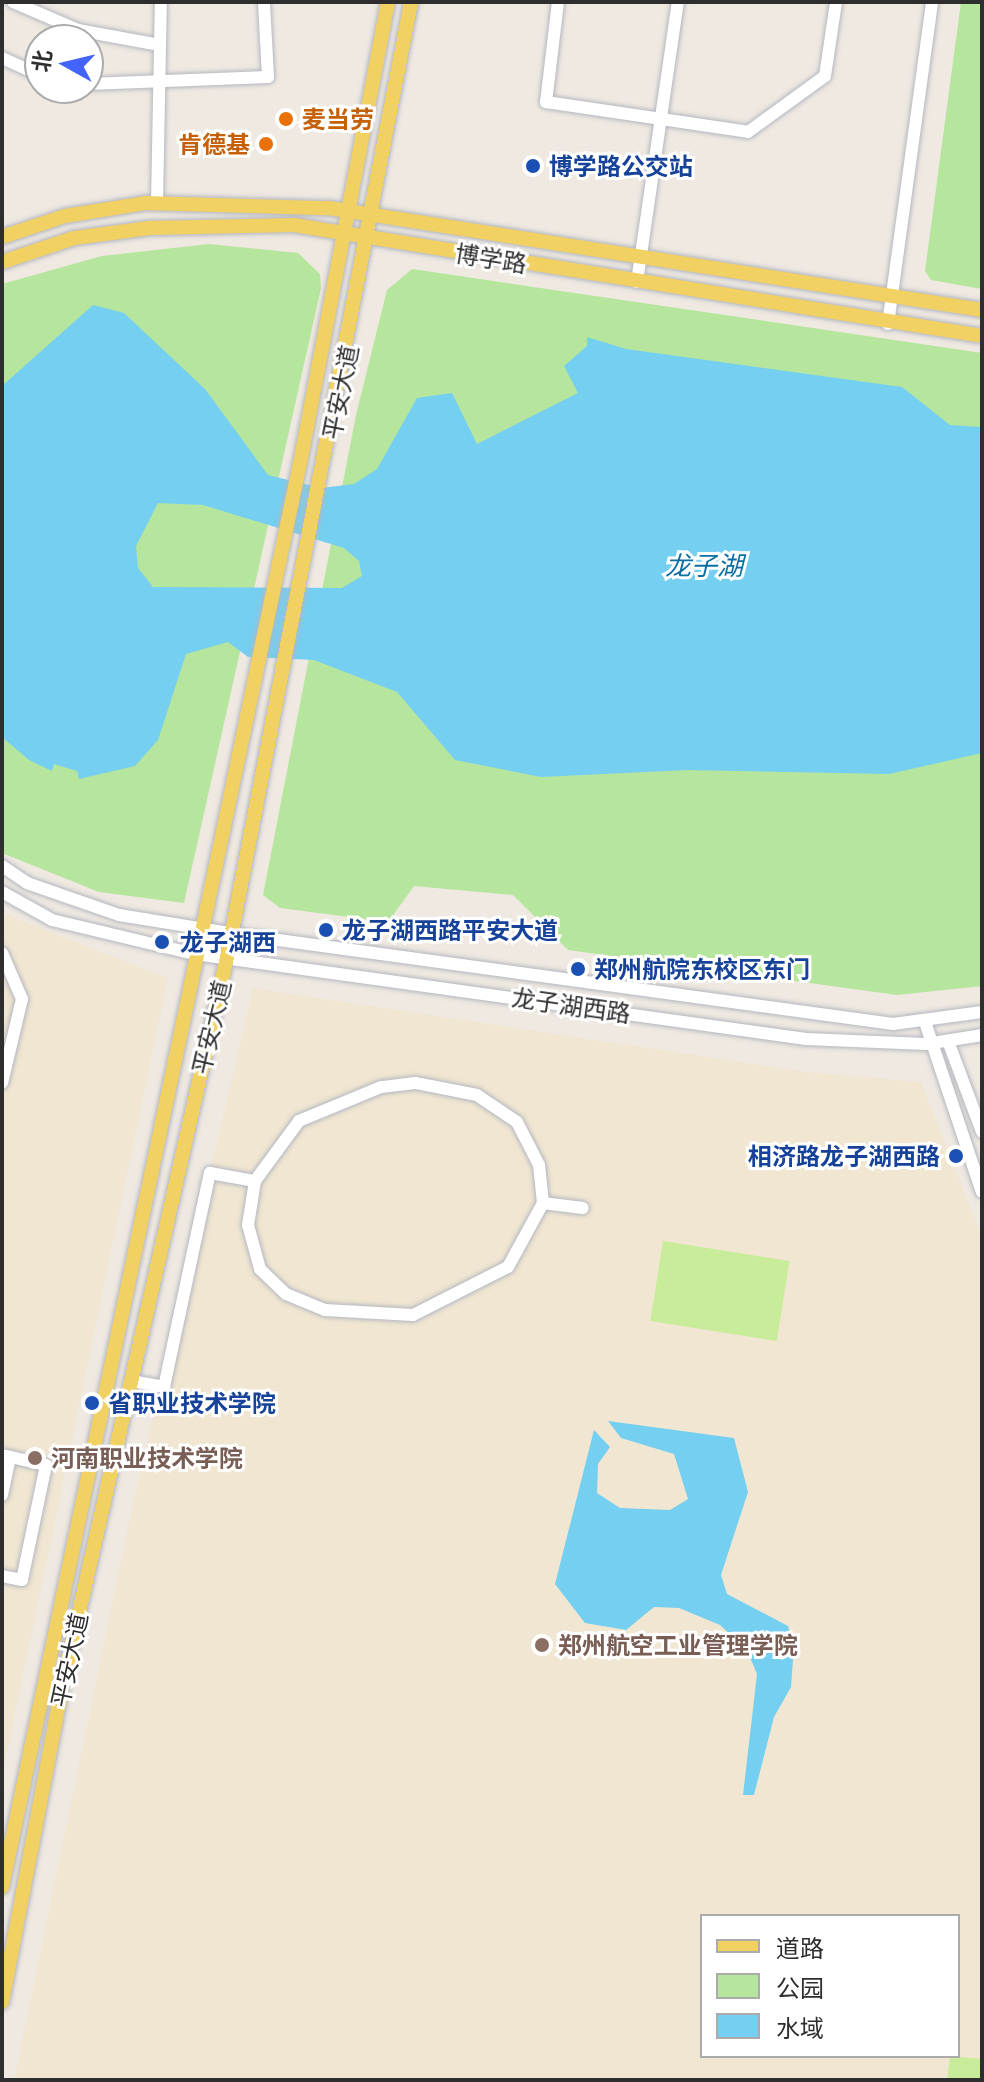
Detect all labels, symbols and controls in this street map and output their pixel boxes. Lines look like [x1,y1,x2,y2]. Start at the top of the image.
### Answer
north arrow [24,24,104,104]
text: 北 [27,48,57,74]
place label: 麦当劳 [302,105,374,133]
marker: 麦当劳 [277,110,295,128]
place label: 肯德基 [178,130,250,158]
marker: 肯德基 [257,135,275,153]
place label: 博学路公交站 [549,152,693,180]
marker: 博学路公交站 [524,157,542,175]
street label: 博学路 [453,238,529,278]
street label: 平安大道 [317,342,363,442]
water label: 龙子湖 [665,550,743,582]
place label: 龙子湖西路平安大道 [342,916,558,944]
marker: 龙子湖西路平安大道 [317,921,335,939]
place label: 龙子湖西 [180,928,276,956]
marker: 龙子湖西 [151,931,173,953]
place label: 郑州航院东校区东门 [594,955,810,983]
marker: 郑州航院东校区东门 [569,960,587,978]
street label: 平安大道 [186,977,236,1077]
street label: 龙子湖西路 [510,982,632,1028]
place label: 相济路龙子湖西路 [748,1142,940,1170]
marker: 相济路龙子湖西路 [947,1147,965,1165]
place label: 省职业技术学院 [108,1389,276,1417]
marker: 省职业技术学院 [83,1394,101,1412]
place label: 河南职业技术学院 [51,1444,243,1472]
marker: 河南职业技术学院 [26,1449,44,1467]
street label: 平安大道 [45,1610,93,1710]
place label: 郑州航空工业管理学院 [558,1631,798,1659]
marker: 郑州航空工业管理学院 [533,1636,551,1654]
legend [700,1914,960,2058]
text: 道路 [776,1933,824,1962]
text: 公园 [776,1973,824,2002]
text: 水域 [776,2013,824,2042]

